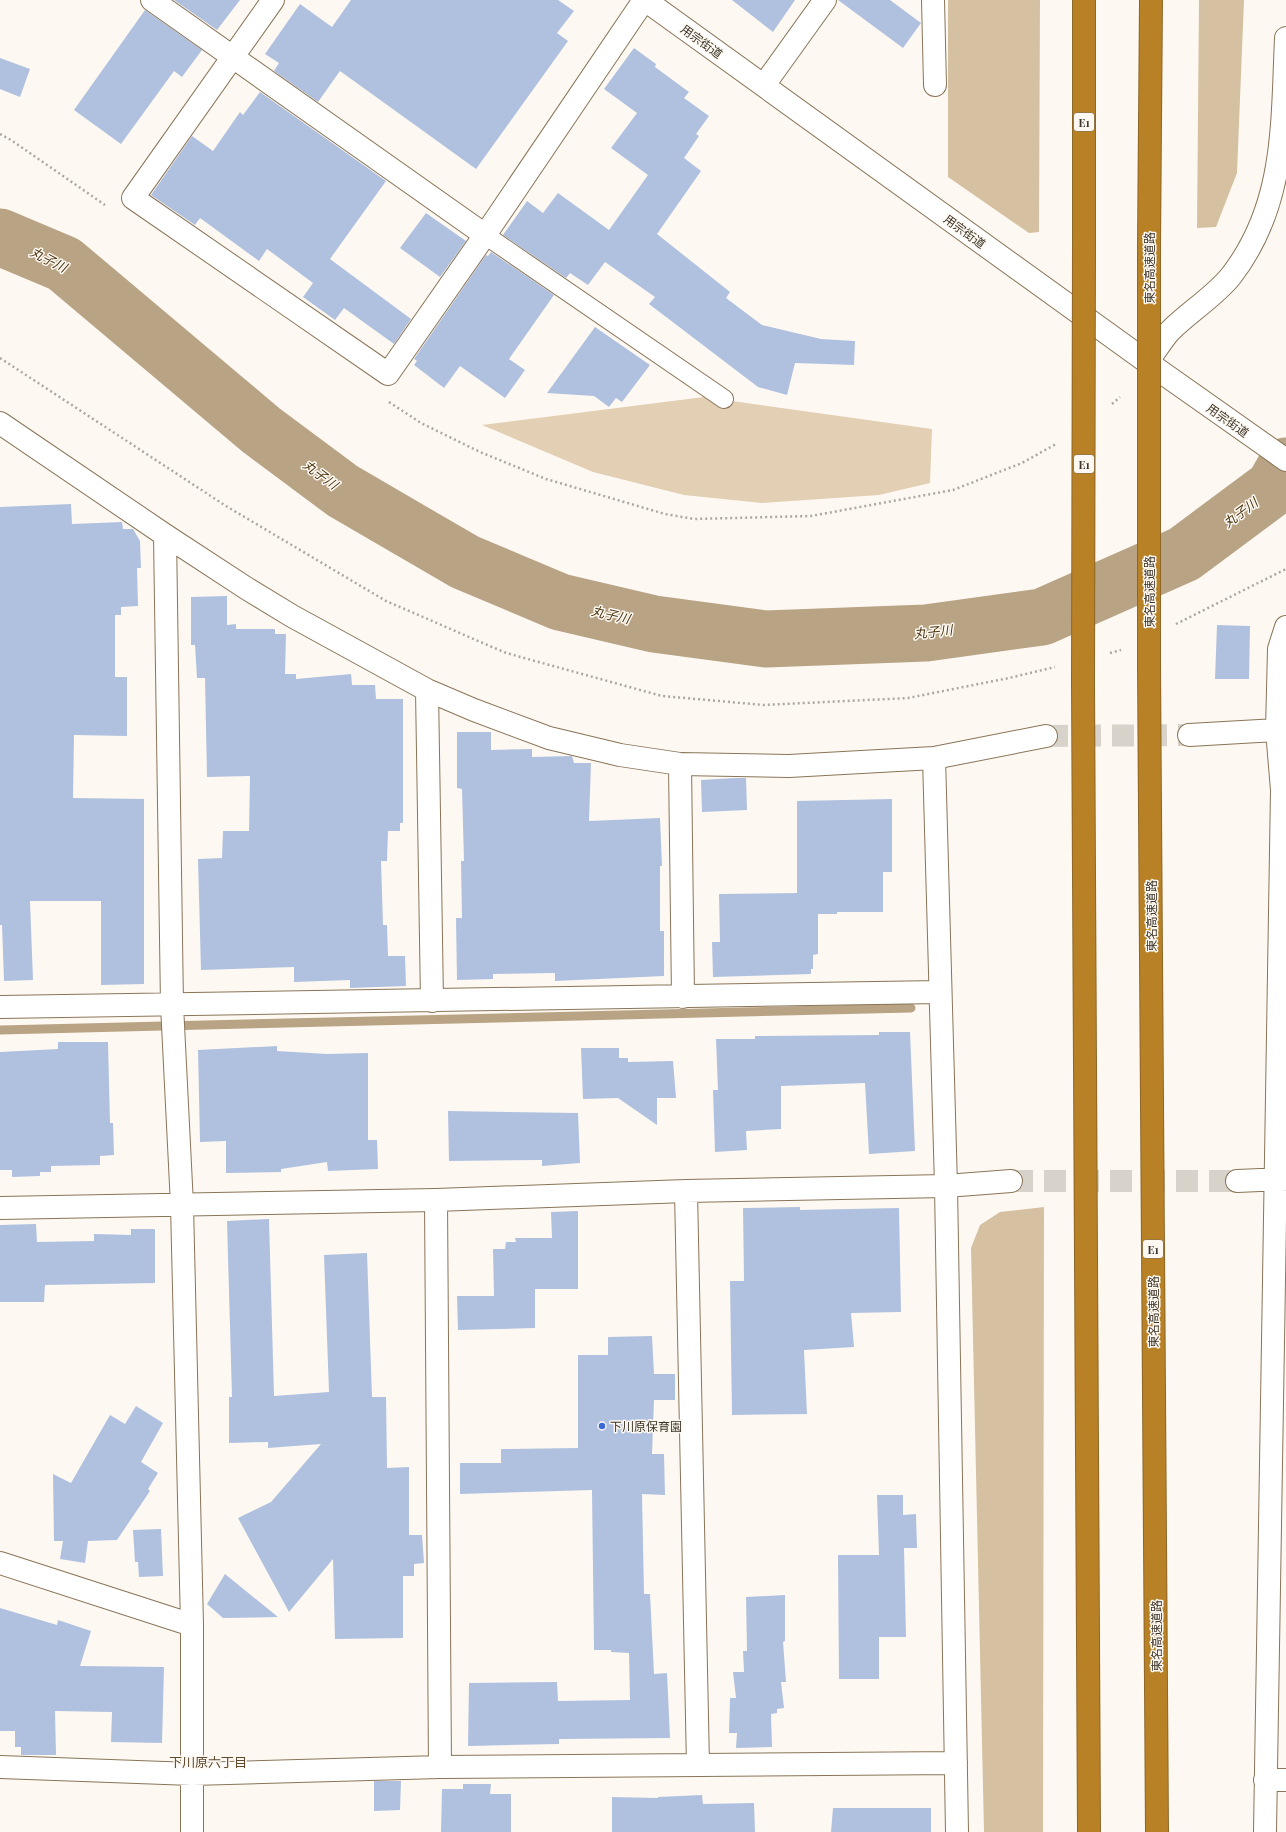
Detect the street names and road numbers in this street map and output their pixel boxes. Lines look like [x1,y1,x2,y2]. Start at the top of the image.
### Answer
street label: 用宗街道 [678,20,726,62]
road number: E1 [1074,113,1094,131]
street label: 用宗街道 [941,210,989,252]
street label: 東名高速道路 [1141,232,1157,304]
street label: 用宗街道 [1204,400,1252,440]
road number: E1 [1074,455,1094,473]
street label: 東名高速道路 [1141,556,1157,628]
street label: 東名高速道路 [1143,880,1159,952]
road number: E1 [1143,1240,1163,1258]
street label: 東名高速道路 [1145,1276,1161,1348]
street label: 東名高速道路 [1148,1600,1164,1672]

